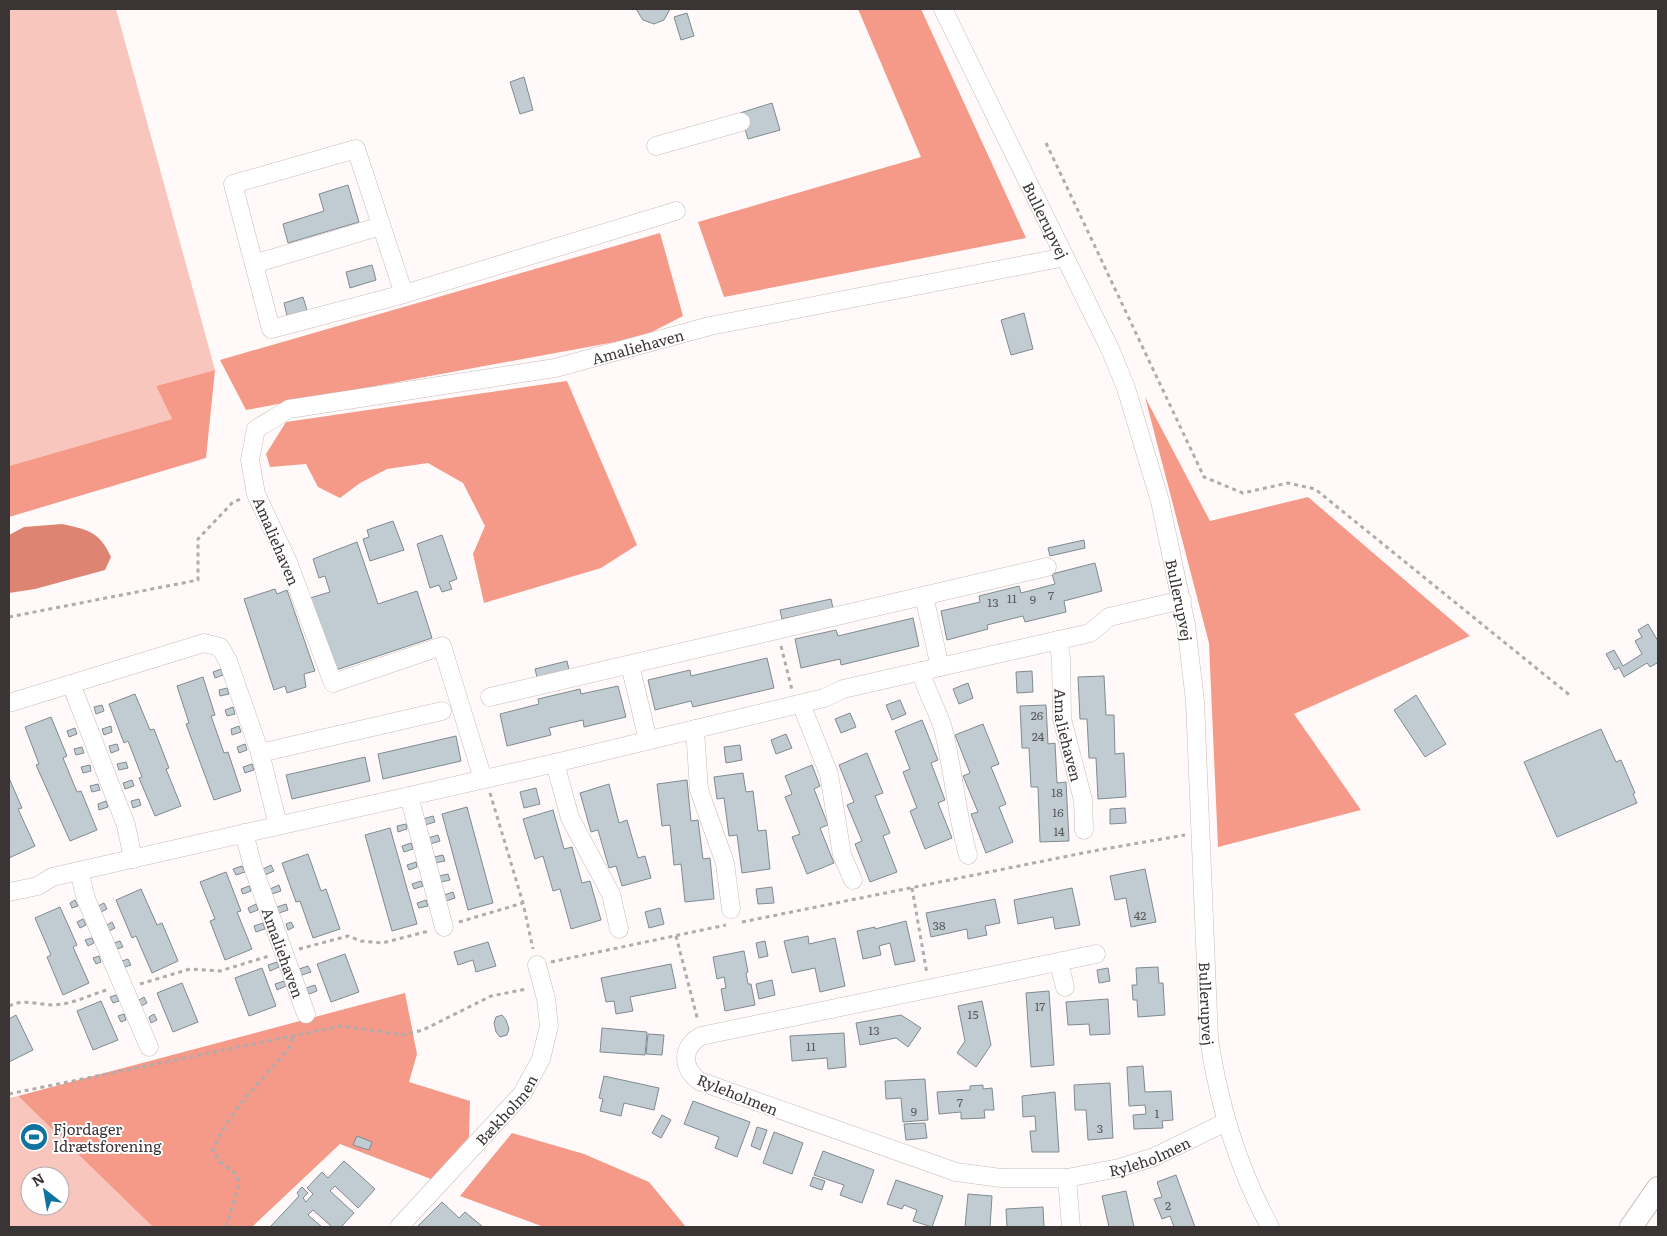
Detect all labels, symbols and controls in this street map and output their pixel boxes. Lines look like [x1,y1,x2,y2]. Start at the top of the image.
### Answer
street label: Bullerupvej [1018,177,1075,263]
street label: Amaliehaven [589,322,686,369]
street label: Amaliehaven [248,493,306,589]
street label: Bullerupvej [1161,557,1199,642]
house number: 7 [1048,586,1054,604]
house number: 11 [1007,589,1017,607]
house number: 9 [1030,590,1036,608]
house number: 13 [987,593,999,611]
street label: Amaliehaven [1050,688,1089,784]
house number: 26 [1031,706,1044,724]
house number: 24 [1032,727,1045,745]
house number: 18 [1051,783,1063,801]
house number: 16 [1052,803,1064,821]
house number: 14 [1053,822,1065,840]
street label: Amaliehaven [257,904,311,1001]
house number: 42 [1134,906,1146,924]
house number: 38 [932,916,946,934]
street label: Bullerupvej [1194,961,1221,1047]
house number: 17 [1035,997,1045,1015]
house number: 15 [968,1005,978,1023]
house number: 13 [868,1021,880,1039]
house number: 11 [806,1037,816,1055]
street label: Ryleholmen [694,1067,782,1121]
street label: Bækholmen [469,1070,542,1150]
house number: 7 [957,1093,963,1111]
house number: 9 [911,1102,917,1120]
house number: 1 [1155,1104,1160,1122]
place label: Fjordager Idrætsforening [53,1117,162,1157]
house number: 3 [1097,1119,1103,1137]
sports icon: Fjordager Idrætsforening [19,1122,49,1152]
street label: Ryleholmen [1107,1130,1194,1181]
north arrow [20,1166,70,1216]
text: N [28,1167,48,1191]
house number: 2 [1165,1196,1171,1214]

